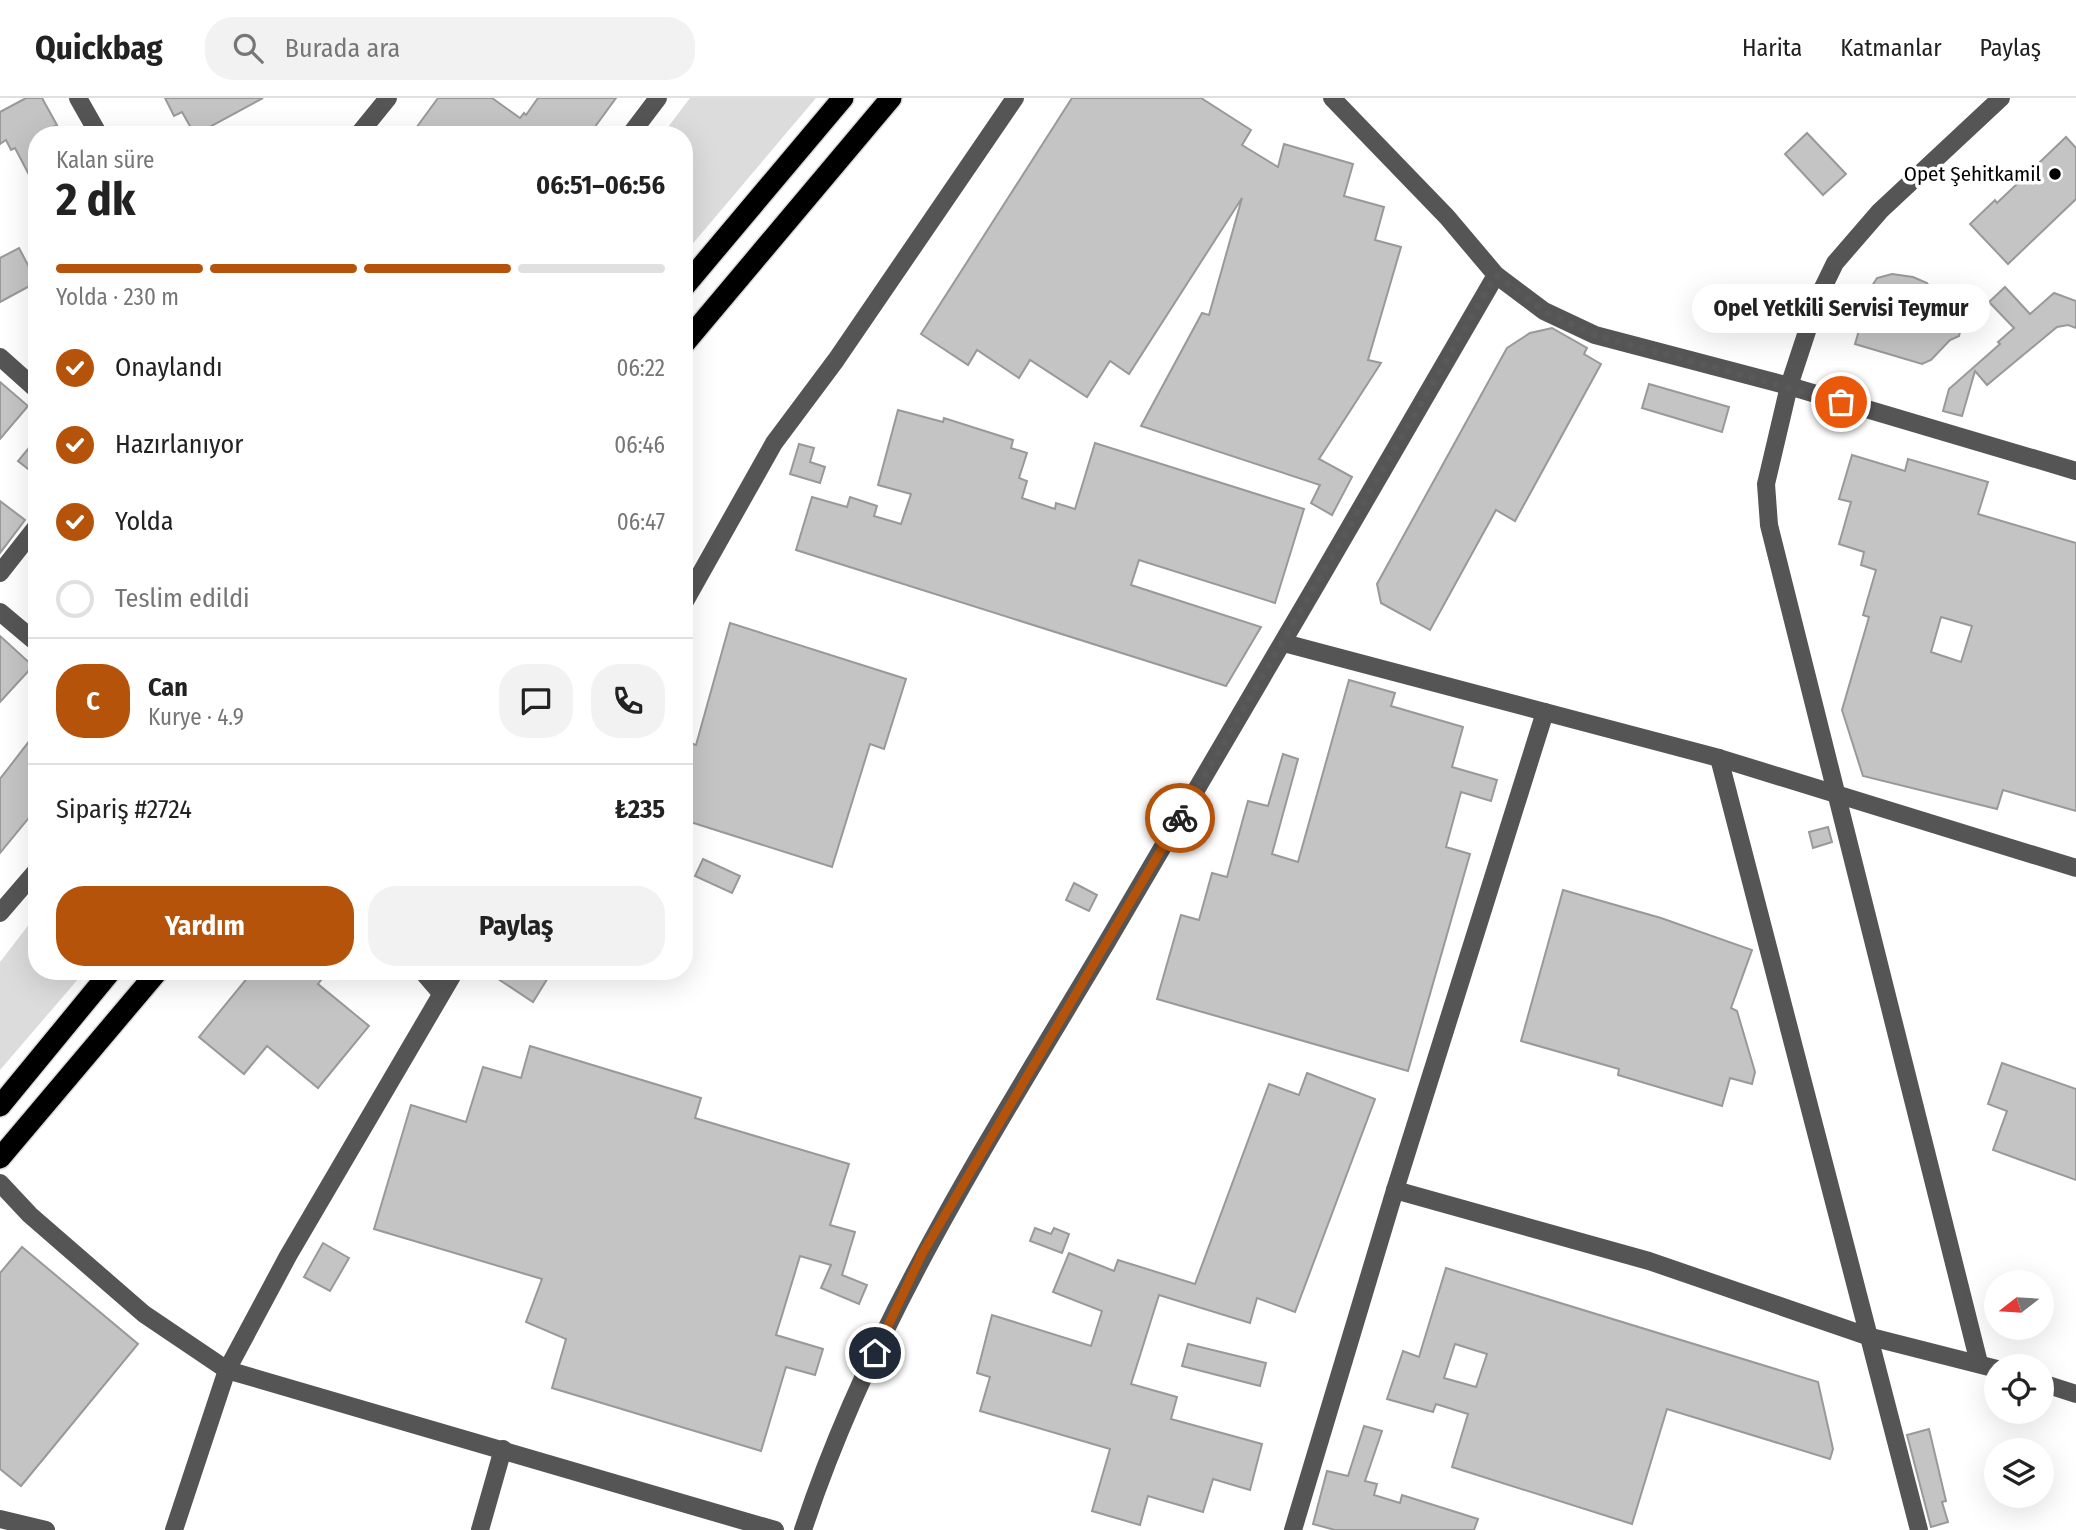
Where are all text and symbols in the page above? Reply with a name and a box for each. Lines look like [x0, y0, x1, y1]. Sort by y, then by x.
search box [205, 17, 695, 80]
text: Quickbag [35, 28, 163, 68]
icon: search [229, 29, 267, 67]
text: Burada ara [285, 33, 400, 64]
text: Harita [1742, 34, 1802, 62]
text: Katmanlar [1840, 34, 1942, 62]
text: Paylaş [1980, 34, 2041, 62]
text: Kalan süre [56, 146, 154, 174]
place label: Opet Şehitkamil [1904, 161, 2041, 187]
marker: Opet Şehitkamil [2047, 166, 2063, 182]
text: 06:51–06:56 [536, 170, 665, 201]
text: 2 dk [56, 172, 135, 227]
text: Yolda · 230 m [56, 283, 179, 311]
callout: Opel Yetkili Servisi Teymur [1692, 283, 1990, 332]
text: Opel Yetkili Servisi Teymur [1713, 294, 1969, 322]
icon: check [56, 349, 94, 387]
text: Onaylandı [115, 352, 223, 383]
text: 06:22 [616, 354, 665, 382]
pin [1811, 372, 1871, 432]
icon: bag [1822, 383, 1860, 421]
icon: check [56, 426, 94, 464]
text: Hazırlanıyor [115, 429, 243, 460]
text: 06:46 [614, 431, 665, 459]
icon: check [56, 503, 94, 541]
text: Yolda [115, 506, 174, 537]
text: 06:47 [617, 508, 665, 536]
text: Teslim edildi [115, 583, 250, 614]
button: chat [499, 664, 573, 738]
button: phone [591, 664, 665, 738]
text: Can [148, 672, 188, 703]
text: C [86, 686, 100, 717]
text: Kurye · 4.9 [148, 703, 244, 731]
courier [1145, 783, 1215, 853]
text: Sipariş #2724 [56, 794, 192, 825]
text: ₺235 [615, 794, 665, 825]
icon: bike [1161, 799, 1199, 837]
button: Yardım [56, 886, 354, 966]
button: Paylaş [368, 886, 665, 966]
north arrow [1984, 1270, 2054, 1340]
map controls [1984, 1270, 2054, 1508]
pin [845, 1323, 905, 1383]
icon: home [856, 1334, 894, 1372]
button: locate [1984, 1354, 2054, 1424]
button: layers [1984, 1438, 2054, 1508]

